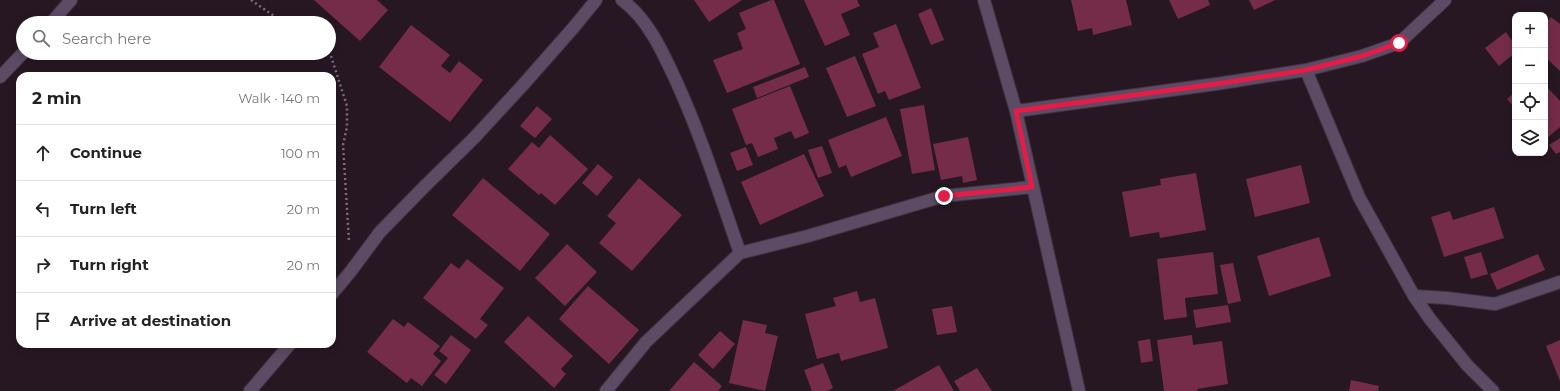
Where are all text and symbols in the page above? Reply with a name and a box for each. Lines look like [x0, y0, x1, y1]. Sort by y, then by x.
map controls [1512, 12, 1548, 156]
button: + [1512, 12, 1548, 48]
search box [16, 16, 336, 60]
icon: search [30, 27, 52, 49]
text: Search here [62, 29, 151, 48]
route start [1390, 34, 1408, 52]
button: − [1512, 48, 1548, 84]
button: locate [1512, 84, 1548, 120]
text: 2 min [32, 88, 82, 108]
text: Walk · 140 m [238, 90, 320, 106]
button: layers [1512, 120, 1548, 156]
icon: ahead [32, 142, 54, 164]
text: Continue [70, 143, 142, 162]
text: 100 m [281, 145, 320, 161]
route end [935, 187, 953, 205]
icon: left [32, 198, 54, 220]
text: Turn left [70, 199, 137, 218]
text: 20 m [287, 201, 320, 217]
icon: right [32, 254, 54, 276]
text: Turn right [70, 255, 149, 274]
text: 20 m [287, 257, 320, 273]
icon: arrive [32, 310, 54, 332]
text: Arrive at destination [70, 311, 231, 330]

